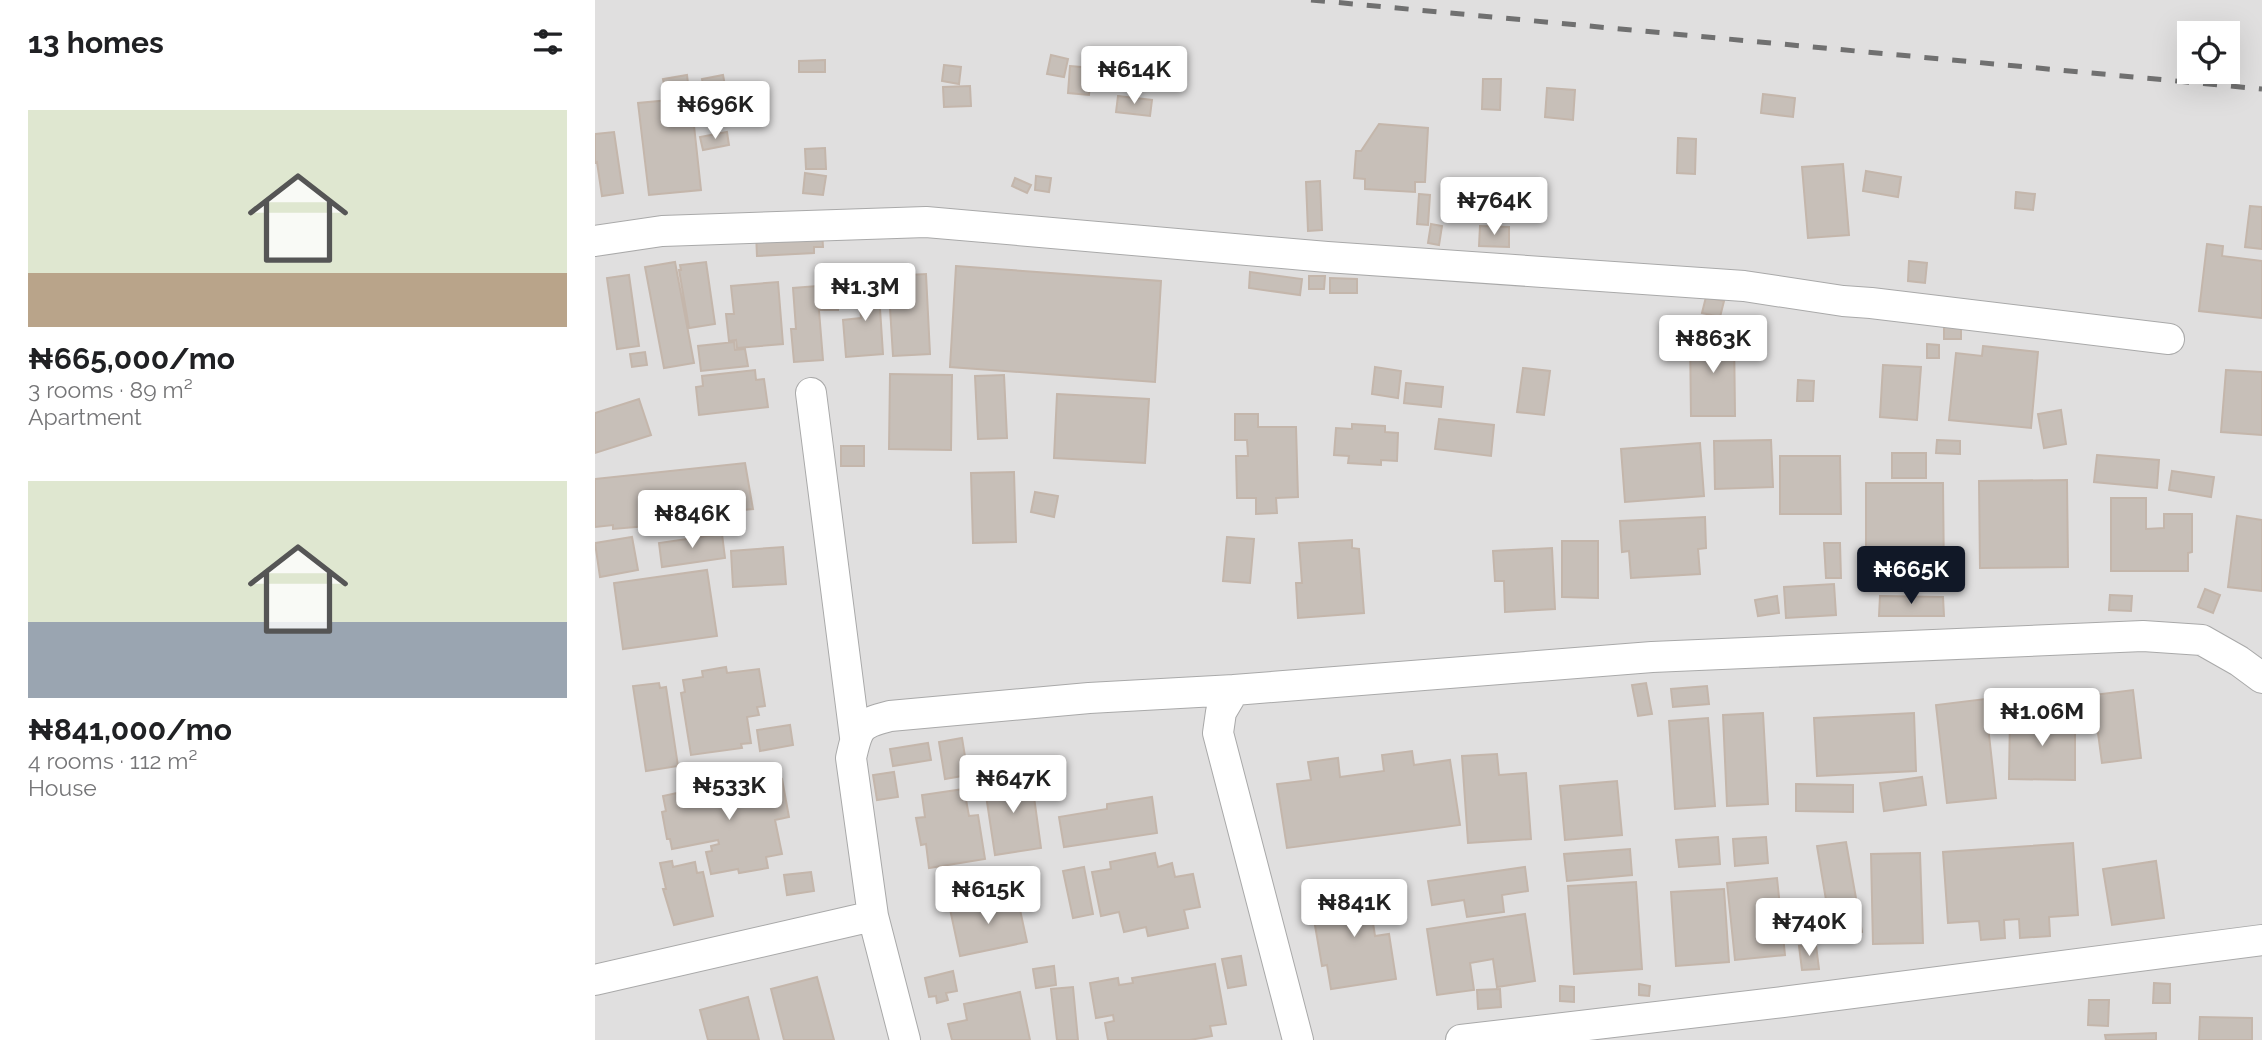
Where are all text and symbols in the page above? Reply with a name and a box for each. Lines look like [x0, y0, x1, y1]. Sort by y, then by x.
map controls [2177, 21, 2240, 84]
button: locate [2177, 21, 2240, 84]
icon: filters [529, 23, 567, 61]
text: 13 homes [28, 25, 164, 60]
pin: ₦614K [1085, 46, 1183, 106]
text: ₦614K [1097, 55, 1171, 82]
pin: ₦696K [666, 82, 764, 141]
text: ₦696K [677, 90, 753, 117]
icon: home [235, 155, 361, 281]
pin: ₦764K [1445, 177, 1543, 237]
text: ₦764K [1456, 186, 1532, 213]
pin: ₦1.3M [816, 264, 914, 323]
text: ₦1.3M [830, 272, 900, 299]
pin: ₦863K [1664, 316, 1762, 375]
text: ₦863K [1675, 324, 1751, 351]
text: ₦665,000/mo [28, 341, 235, 376]
text: 3 rooms · 89 m² [28, 376, 193, 403]
text: Apartment [28, 403, 142, 430]
pin: ₦846K [643, 490, 741, 550]
text: ₦846K [654, 499, 730, 526]
icon: home [235, 526, 361, 652]
pin: ₦665K [1862, 546, 1960, 606]
text: ₦665K [1873, 555, 1949, 582]
pin: ₦1.06M [1985, 688, 2099, 748]
text: ₦1.06M [2000, 697, 2084, 724]
text: ₦841,000/mo [28, 712, 232, 747]
text: 4 rooms · 112 m² [28, 747, 197, 774]
pin: ₦647K [964, 756, 1062, 815]
pin: ₦533K [680, 762, 778, 822]
text: ₦647K [975, 764, 1051, 791]
text: ₦533K [692, 771, 766, 798]
text: House [28, 774, 97, 801]
pin: ₦615K [939, 866, 1037, 926]
text: ₦615K [951, 875, 1025, 902]
pin: ₦841K [1305, 880, 1403, 939]
text: ₦841K [1317, 888, 1391, 915]
pin: ₦740K [1760, 898, 1858, 958]
text: ₦740K [1772, 907, 1846, 934]

